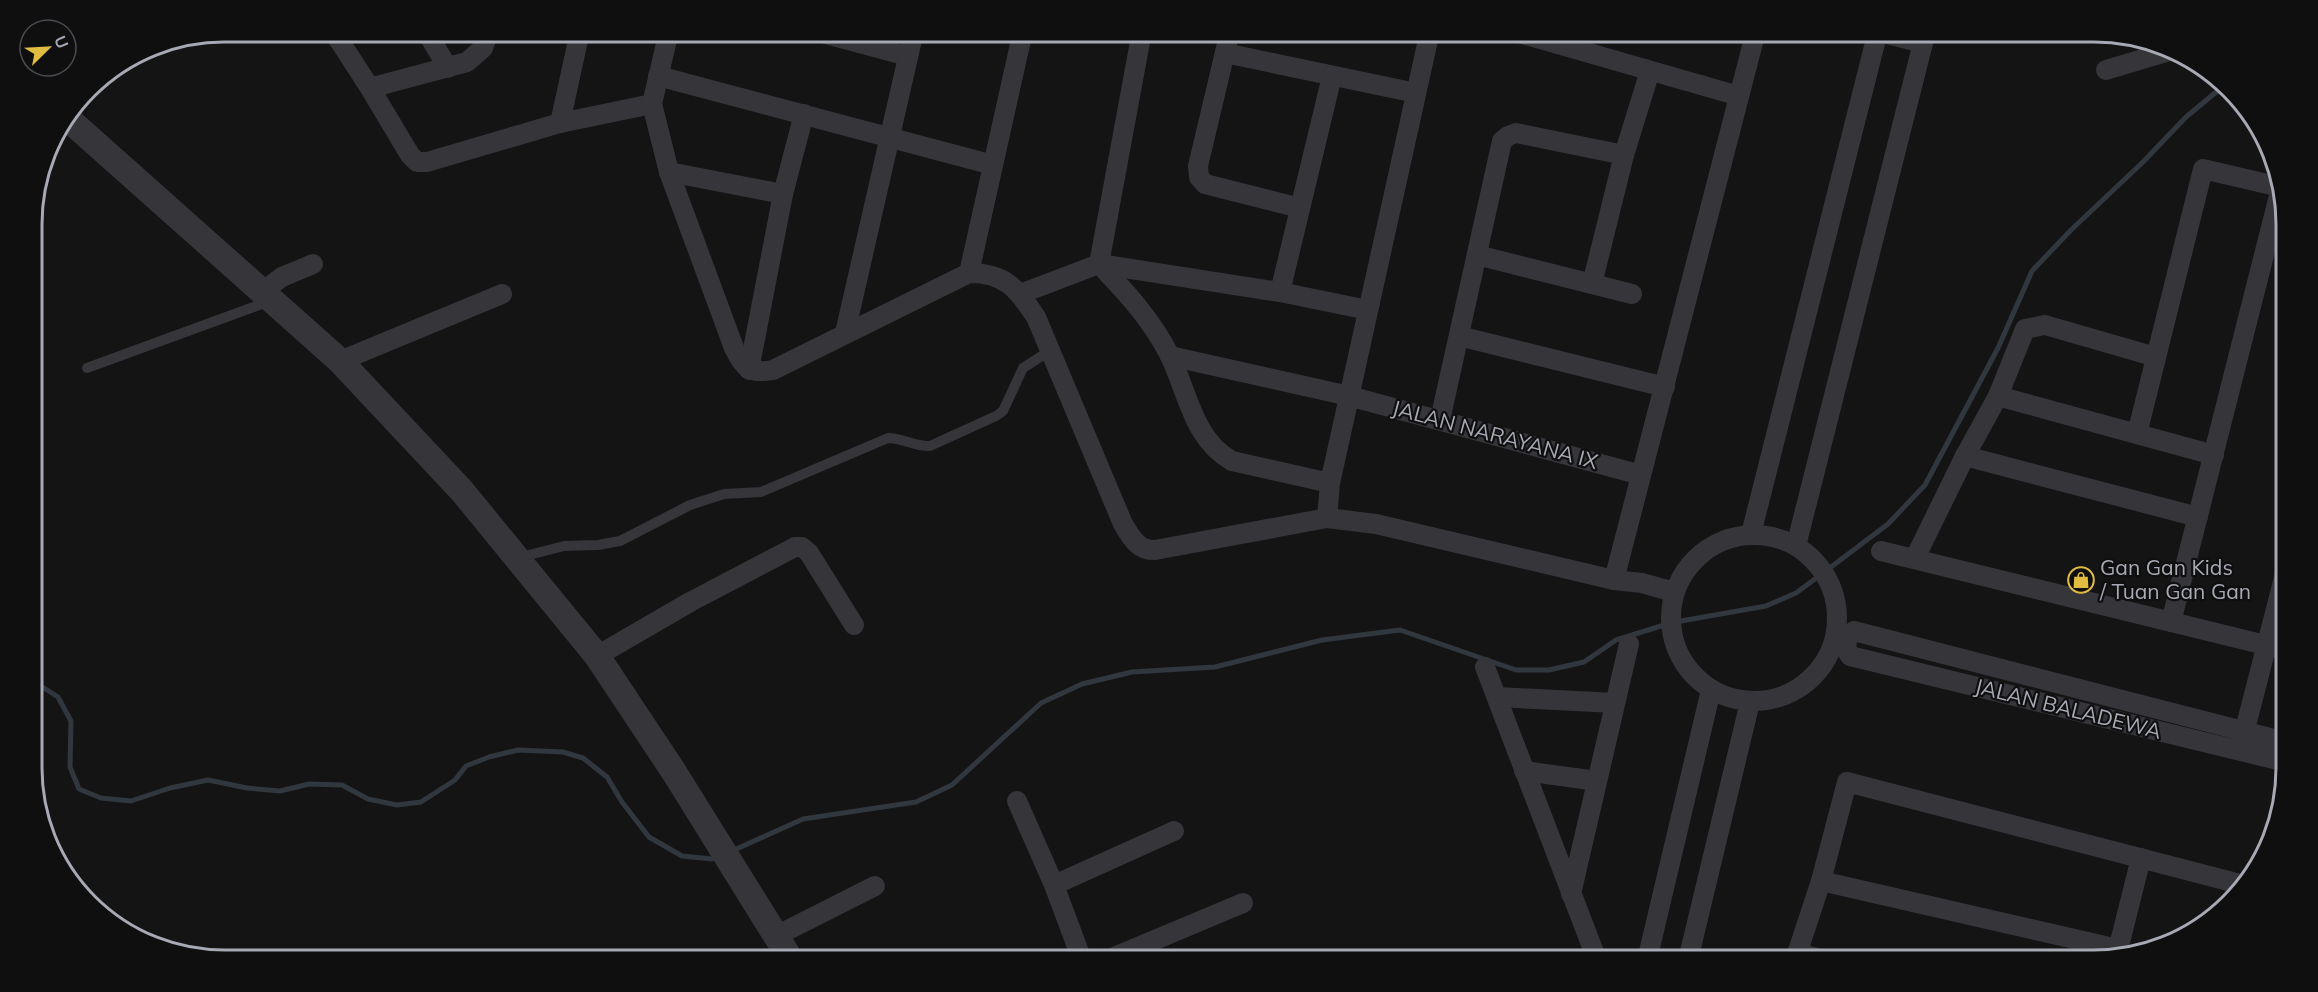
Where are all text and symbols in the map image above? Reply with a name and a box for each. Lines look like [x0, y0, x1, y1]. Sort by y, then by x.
north arrow [18, 18, 78, 78]
text: U [50, 32, 73, 51]
street label: JALAN NARAYANA IX [1389, 394, 1601, 474]
place label: Gan Gan Kids / Tuan Gan Gan [2099, 554, 2251, 604]
shop icon: Gan Gan Kids / Tuan Gan Gan [2066, 565, 2096, 595]
street label: JALAN BALADEWA [1972, 672, 2165, 744]

